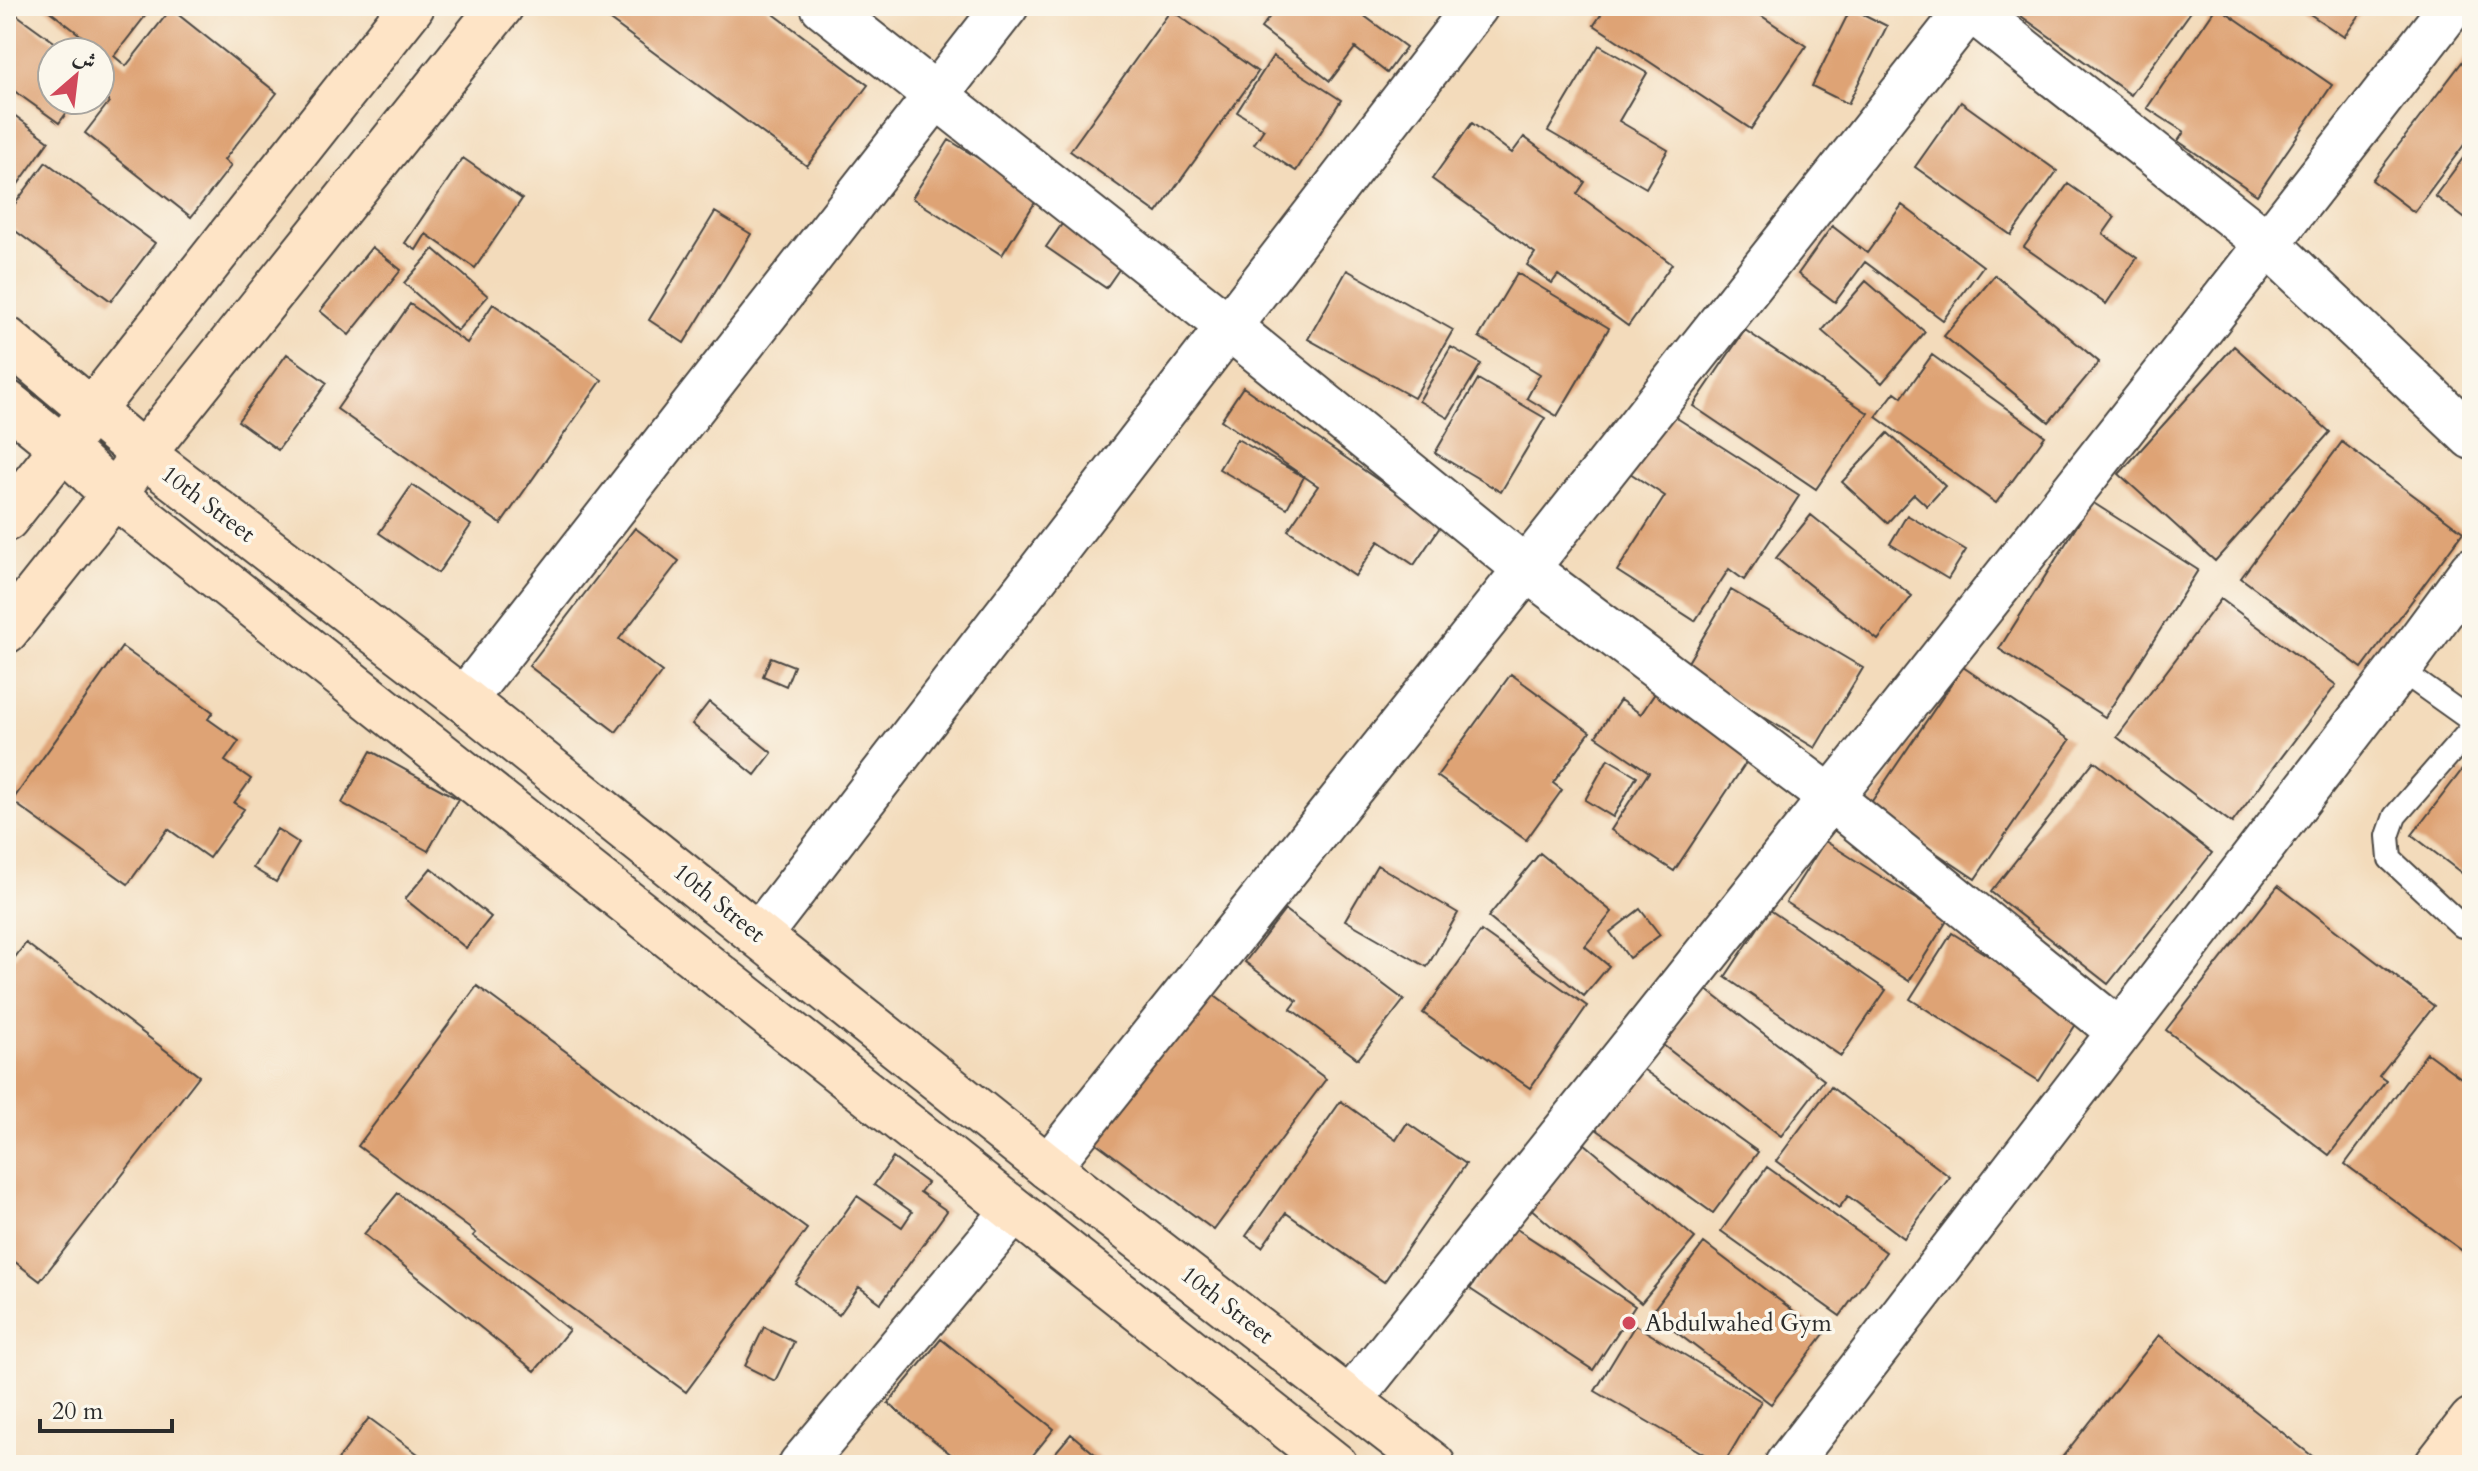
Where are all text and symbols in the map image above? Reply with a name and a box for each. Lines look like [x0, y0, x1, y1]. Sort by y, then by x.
north arrow [36, 36, 116, 116]
text: ش [68, 41, 102, 78]
street label: 10th Street [154, 458, 262, 550]
street label: 10th Street [666, 856, 772, 951]
street label: 10th Street [1174, 1258, 1281, 1352]
place label: Abdulwahed Gym [1645, 1307, 1833, 1340]
marker: Abdulwahed Gym [1620, 1314, 1638, 1332]
scale bar [40, 1383, 172, 1433]
text: 20 m [52, 1395, 104, 1428]

